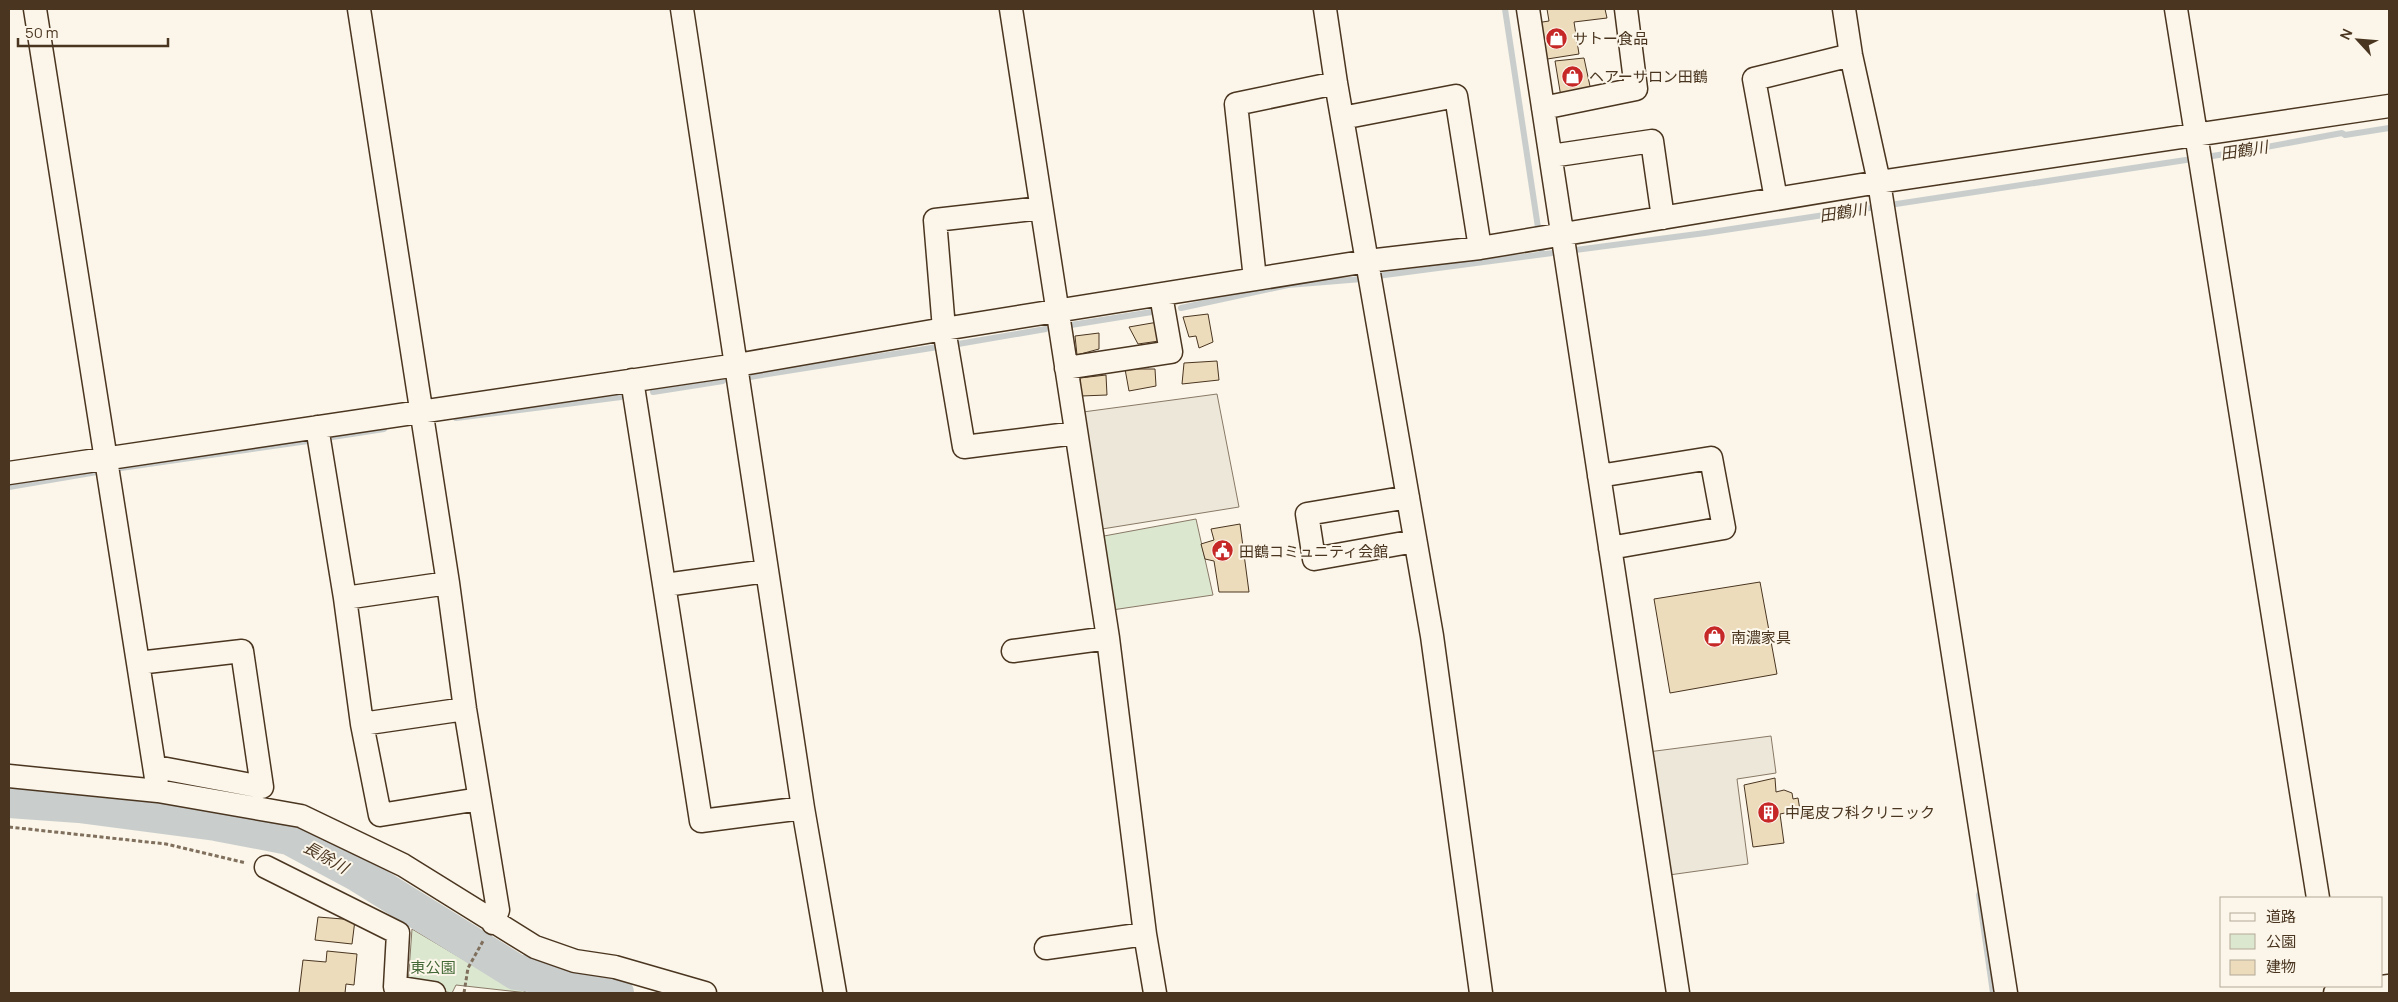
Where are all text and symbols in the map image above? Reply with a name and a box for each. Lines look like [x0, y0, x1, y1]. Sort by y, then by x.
scale bar [18, 15, 168, 47]
north arrow [2333, 15, 2383, 65]
text: 50 m [25, 22, 59, 43]
text: N [2335, 25, 2357, 43]
shop icon: サトー食品 [1545, 26, 1569, 50]
place label: サトー食品 [1573, 28, 1648, 49]
shop icon: ヘアーサロン田鶴 [1561, 64, 1585, 88]
place label: ヘアーサロン田鶴 [1589, 66, 1708, 87]
water label: 田鶴川 [2219, 135, 2271, 165]
water label: 田鶴川 [1818, 197, 1870, 227]
public building icon: 田鶴コミュニティ会館 [1211, 539, 1235, 563]
place label: 田鶴コミュニティ会館 [1239, 541, 1388, 562]
shop icon: 南濃家具 [1703, 625, 1727, 649]
place label: 南濃家具 [1731, 627, 1791, 648]
building icon: 中尾皮フ科クリニック [1757, 800, 1781, 824]
place label: 中尾皮フ科クリニック [1785, 802, 1935, 823]
water label: 長除川 [300, 836, 354, 879]
legend [2220, 897, 2383, 987]
text: 道路 [2266, 906, 2296, 927]
text: 公園 [2266, 931, 2296, 952]
text: 建物 [2266, 956, 2296, 977]
park label: 東公園 [410, 957, 456, 978]

